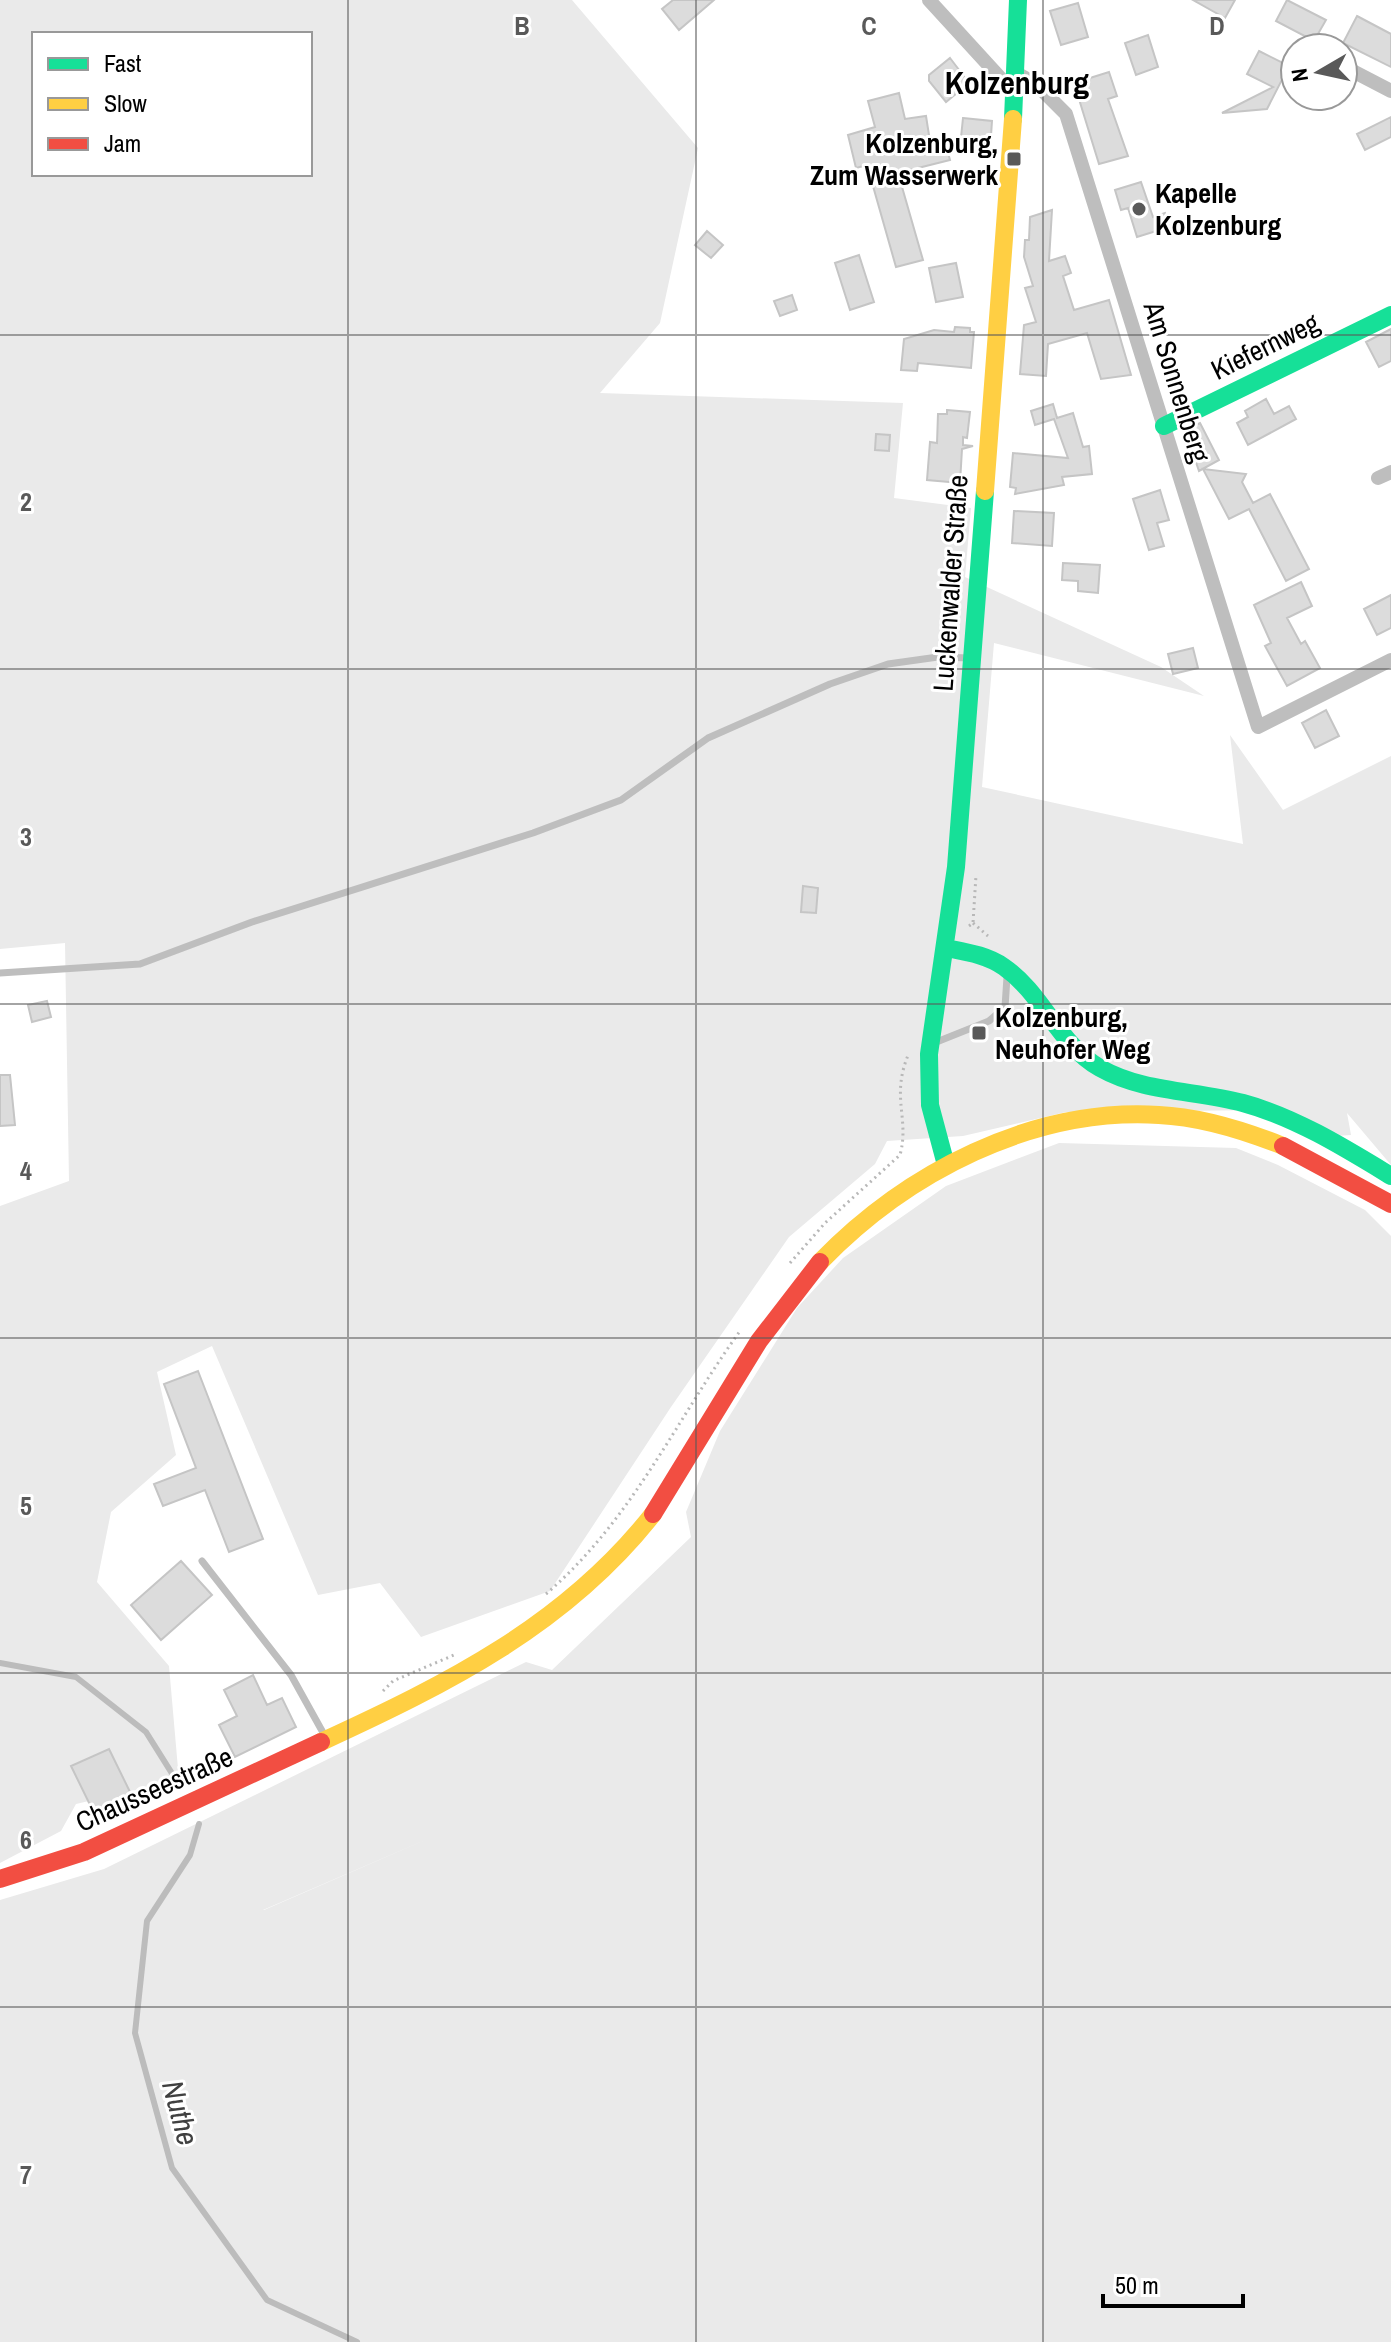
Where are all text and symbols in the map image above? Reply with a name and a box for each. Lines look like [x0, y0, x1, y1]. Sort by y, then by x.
text: B [514, 8, 530, 43]
text: C [861, 8, 877, 43]
text: D [1209, 8, 1225, 43]
legend [32, 32, 312, 176]
north arrow [1279, 32, 1359, 112]
text: Fast [104, 47, 142, 79]
district label: Kolzenburg [945, 61, 1089, 104]
text: N [1283, 66, 1315, 84]
text: Slow [104, 87, 147, 119]
place label: Kolzenburg, Zum Wasserwerk [810, 124, 998, 194]
text: Jam [104, 127, 141, 159]
marker: Kolzenburg, Zum Wasserwerk [1005, 150, 1023, 168]
place label: Kapelle Kolzenburg [1155, 174, 1281, 244]
marker: Kapelle Kolzenburg [1130, 200, 1148, 218]
street label: Am Sonnenberg [1134, 296, 1219, 467]
street label: Kiefernweg [1204, 303, 1326, 389]
street label: Luckenwalder Straße [923, 473, 977, 693]
text: 2 [20, 484, 32, 519]
text: 3 [20, 819, 32, 854]
place label: Kolzenburg, Neuhofer Weg [995, 998, 1150, 1068]
marker: Kolzenburg, Neuhofer Weg [970, 1024, 988, 1042]
text: 4 [20, 1153, 32, 1188]
text: 5 [20, 1488, 32, 1523]
street label: Chausseestraße [69, 1737, 239, 1841]
text: 6 [20, 1822, 32, 1857]
water label: Nuthe [153, 2076, 209, 2150]
text: 7 [20, 2157, 32, 2192]
scale bar [1103, 2258, 1243, 2308]
text: 50 m [1115, 2269, 1159, 2301]

